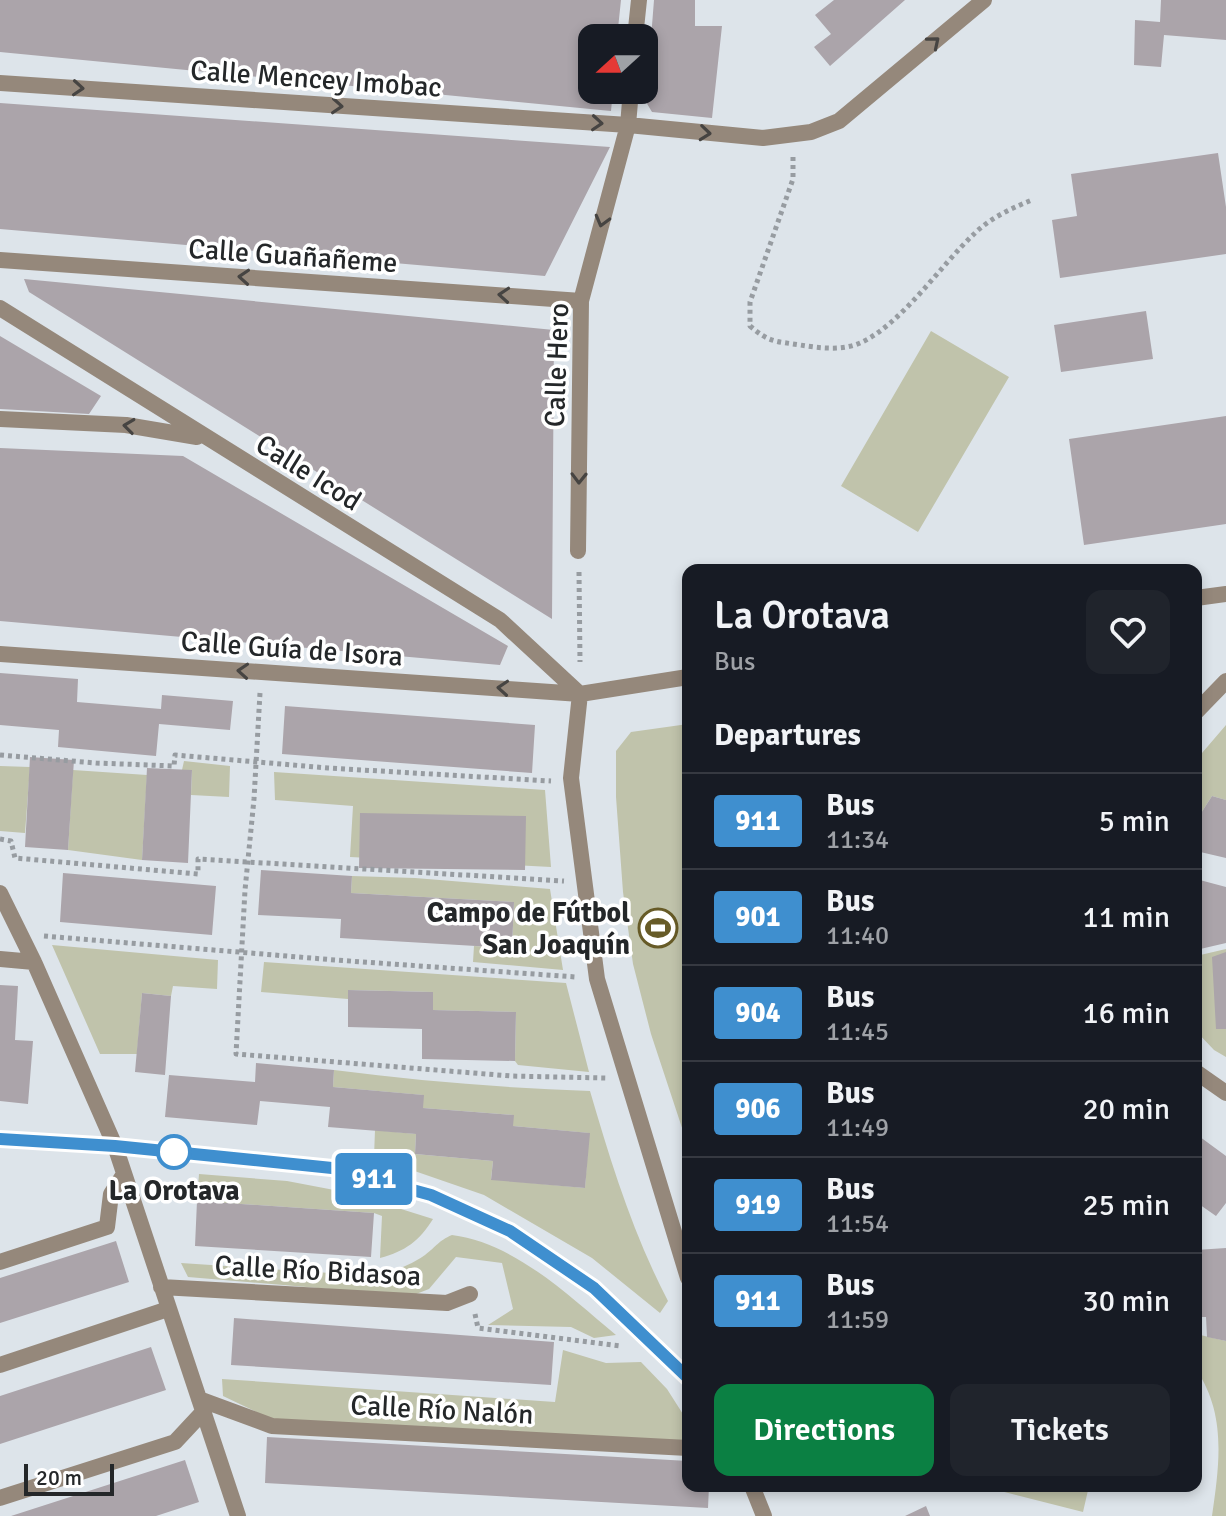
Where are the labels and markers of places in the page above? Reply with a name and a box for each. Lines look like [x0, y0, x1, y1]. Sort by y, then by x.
place label: Campo de Fútbol San Joaquín [427, 896, 630, 962]
sports icon: Campo de Fútbol San Joaquín [637, 907, 679, 949]
marker: La Orotava [157, 1135, 191, 1169]
place label: La Orotava [108, 1174, 240, 1208]

